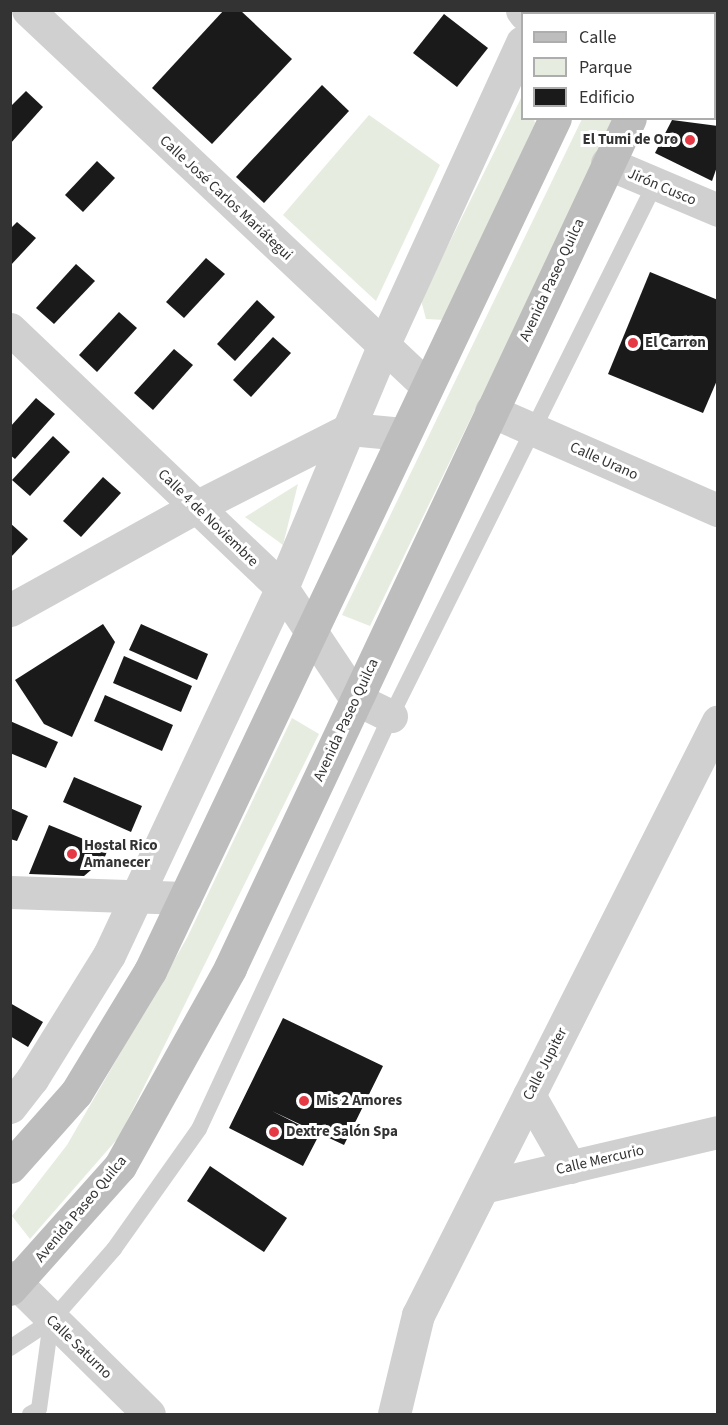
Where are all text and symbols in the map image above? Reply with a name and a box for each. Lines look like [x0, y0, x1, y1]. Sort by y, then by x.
legend [521, 12, 716, 120]
text: Calle [579, 25, 616, 50]
text: Parque [579, 55, 632, 80]
text: Edificio [579, 85, 635, 110]
place label: El Tumi de Oro [582, 131, 678, 149]
street label: Calle José Carlos Mariátegui [156, 132, 296, 264]
marker: El Tumi de Oro [683, 133, 697, 147]
street label: Jirón Cusco [625, 164, 699, 210]
street label: Avenida Paseo Quilca [516, 216, 588, 344]
place label: El Carron [645, 334, 706, 352]
marker: El Carron [626, 336, 640, 350]
street label: Calle Urano [567, 438, 641, 484]
street label: Calle 4 de Noviembre [154, 465, 262, 571]
street label: Avenida Paseo Quilca [310, 656, 382, 784]
place label: Hostal Rico Amanecer [84, 836, 158, 871]
marker: Hostal Rico Amanecer [65, 847, 79, 861]
street label: Calle Jupiter [519, 1025, 571, 1103]
place label: Mis 2 Amores [316, 1092, 402, 1110]
marker: Mis 2 Amores [297, 1094, 311, 1108]
place label: Dextre Salón Spa [286, 1123, 398, 1141]
marker: Dextre Salón Spa [267, 1125, 281, 1139]
street label: Calle Mercurio [554, 1141, 646, 1179]
street label: Avenida Paseo Quilca [31, 1152, 131, 1266]
street label: Calle Saturno [42, 1311, 116, 1383]

